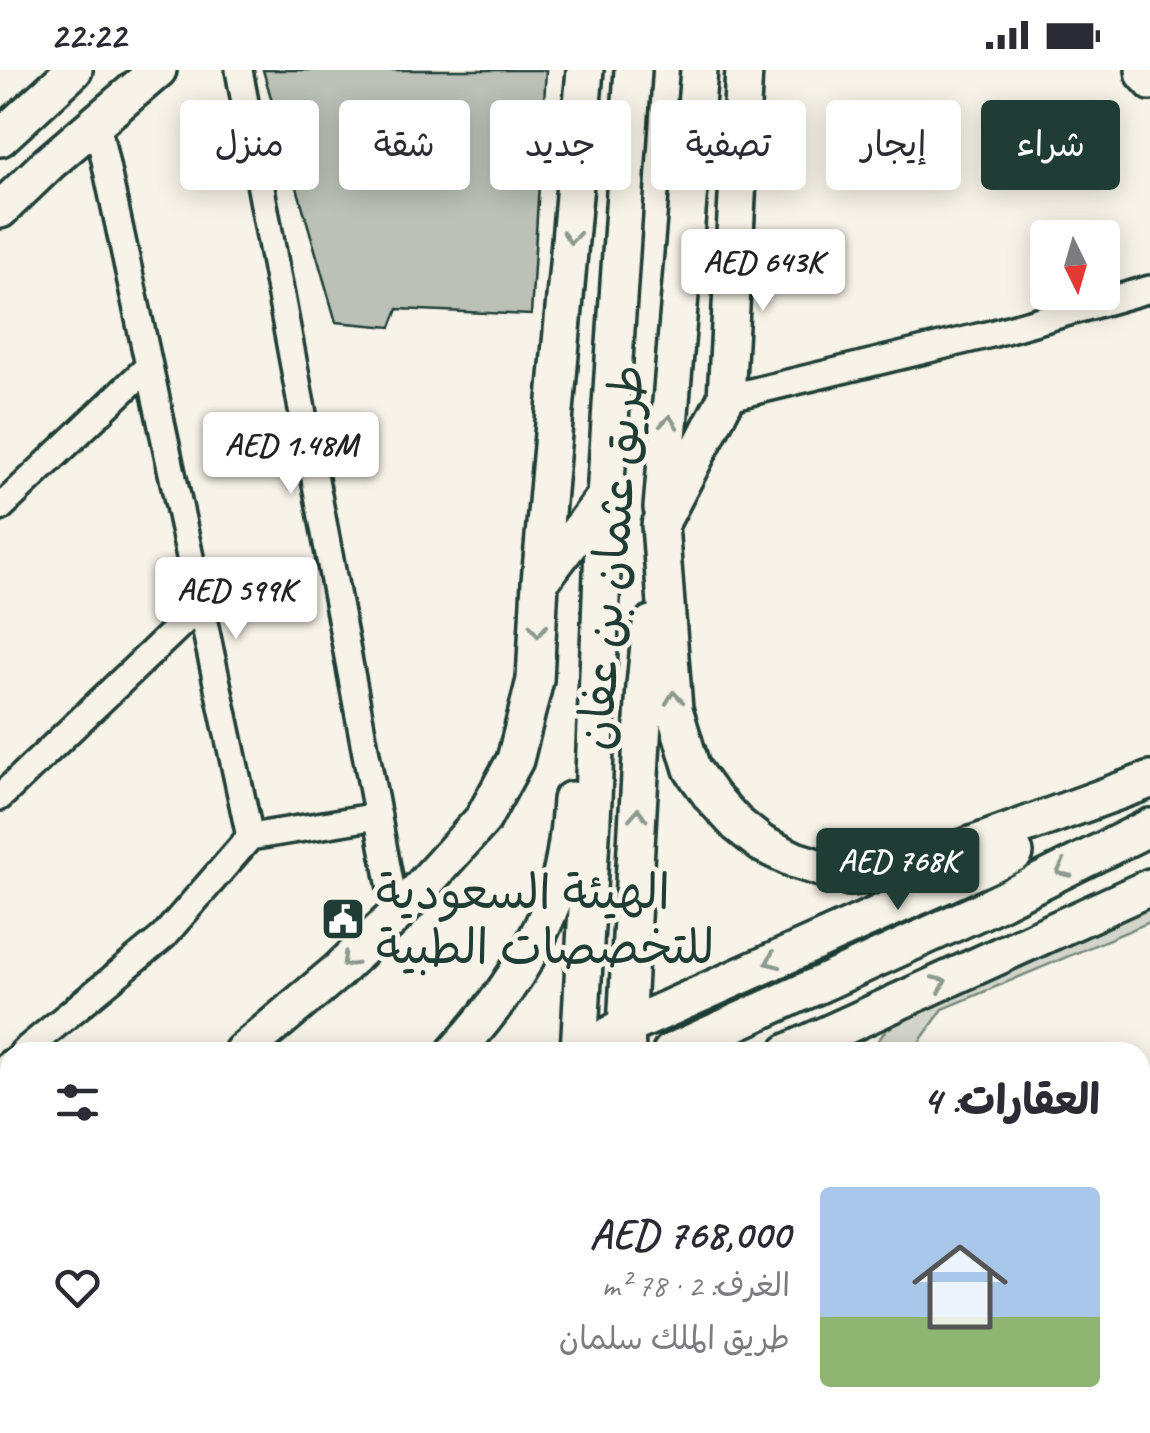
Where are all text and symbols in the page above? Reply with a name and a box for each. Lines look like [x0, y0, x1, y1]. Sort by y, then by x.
text: 22:22 [50, 12, 126, 59]
chip: منزل [180, 100, 319, 190]
chip: شقة [339, 100, 470, 190]
chip: جديد [490, 100, 631, 190]
chip: تصفية [651, 100, 806, 190]
chip: إيجار [826, 100, 961, 190]
chip: شراء [981, 100, 1120, 190]
north arrow [1030, 220, 1120, 310]
map controls [1030, 220, 1120, 310]
one-way arrow [560, 229, 582, 245]
pin: AED 643K [660, 229, 866, 314]
text: AED 643K [703, 241, 823, 282]
street label: طريق عثمان بن عفان [564, 362, 658, 752]
pin: AED 1.48M [177, 412, 405, 497]
one-way arrow [658, 413, 680, 429]
text: AED 1.48M [225, 424, 357, 465]
pin: AED 599K [133, 557, 339, 642]
text: AED 599K [177, 569, 295, 610]
one-way arrow [527, 623, 548, 639]
one-way arrow [664, 690, 685, 706]
one-way arrow [627, 807, 648, 823]
pin: AED 768K [795, 828, 1001, 913]
text: AED 768K [838, 840, 958, 881]
one-way arrow [1055, 858, 1073, 878]
place label: الهيئة السعودية للتخصصات الطبية [376, 862, 714, 977]
public building icon: الهيئة السعودية للتخصصات الطبية [320, 896, 366, 942]
one-way arrow [342, 949, 360, 967]
one-way arrow [764, 949, 782, 969]
one-way arrow [930, 975, 948, 995]
text: العقارات: 4 [922, 1074, 1100, 1127]
icon: filters [50, 1075, 105, 1130]
text: AED 768,000 [590, 1208, 790, 1261]
icon: home [900, 1227, 1020, 1347]
icon: heart [50, 1260, 105, 1315]
text: الغرف: 2 · 78 m² [602, 1265, 790, 1306]
text: طريق الملك سلمان [559, 1318, 790, 1359]

